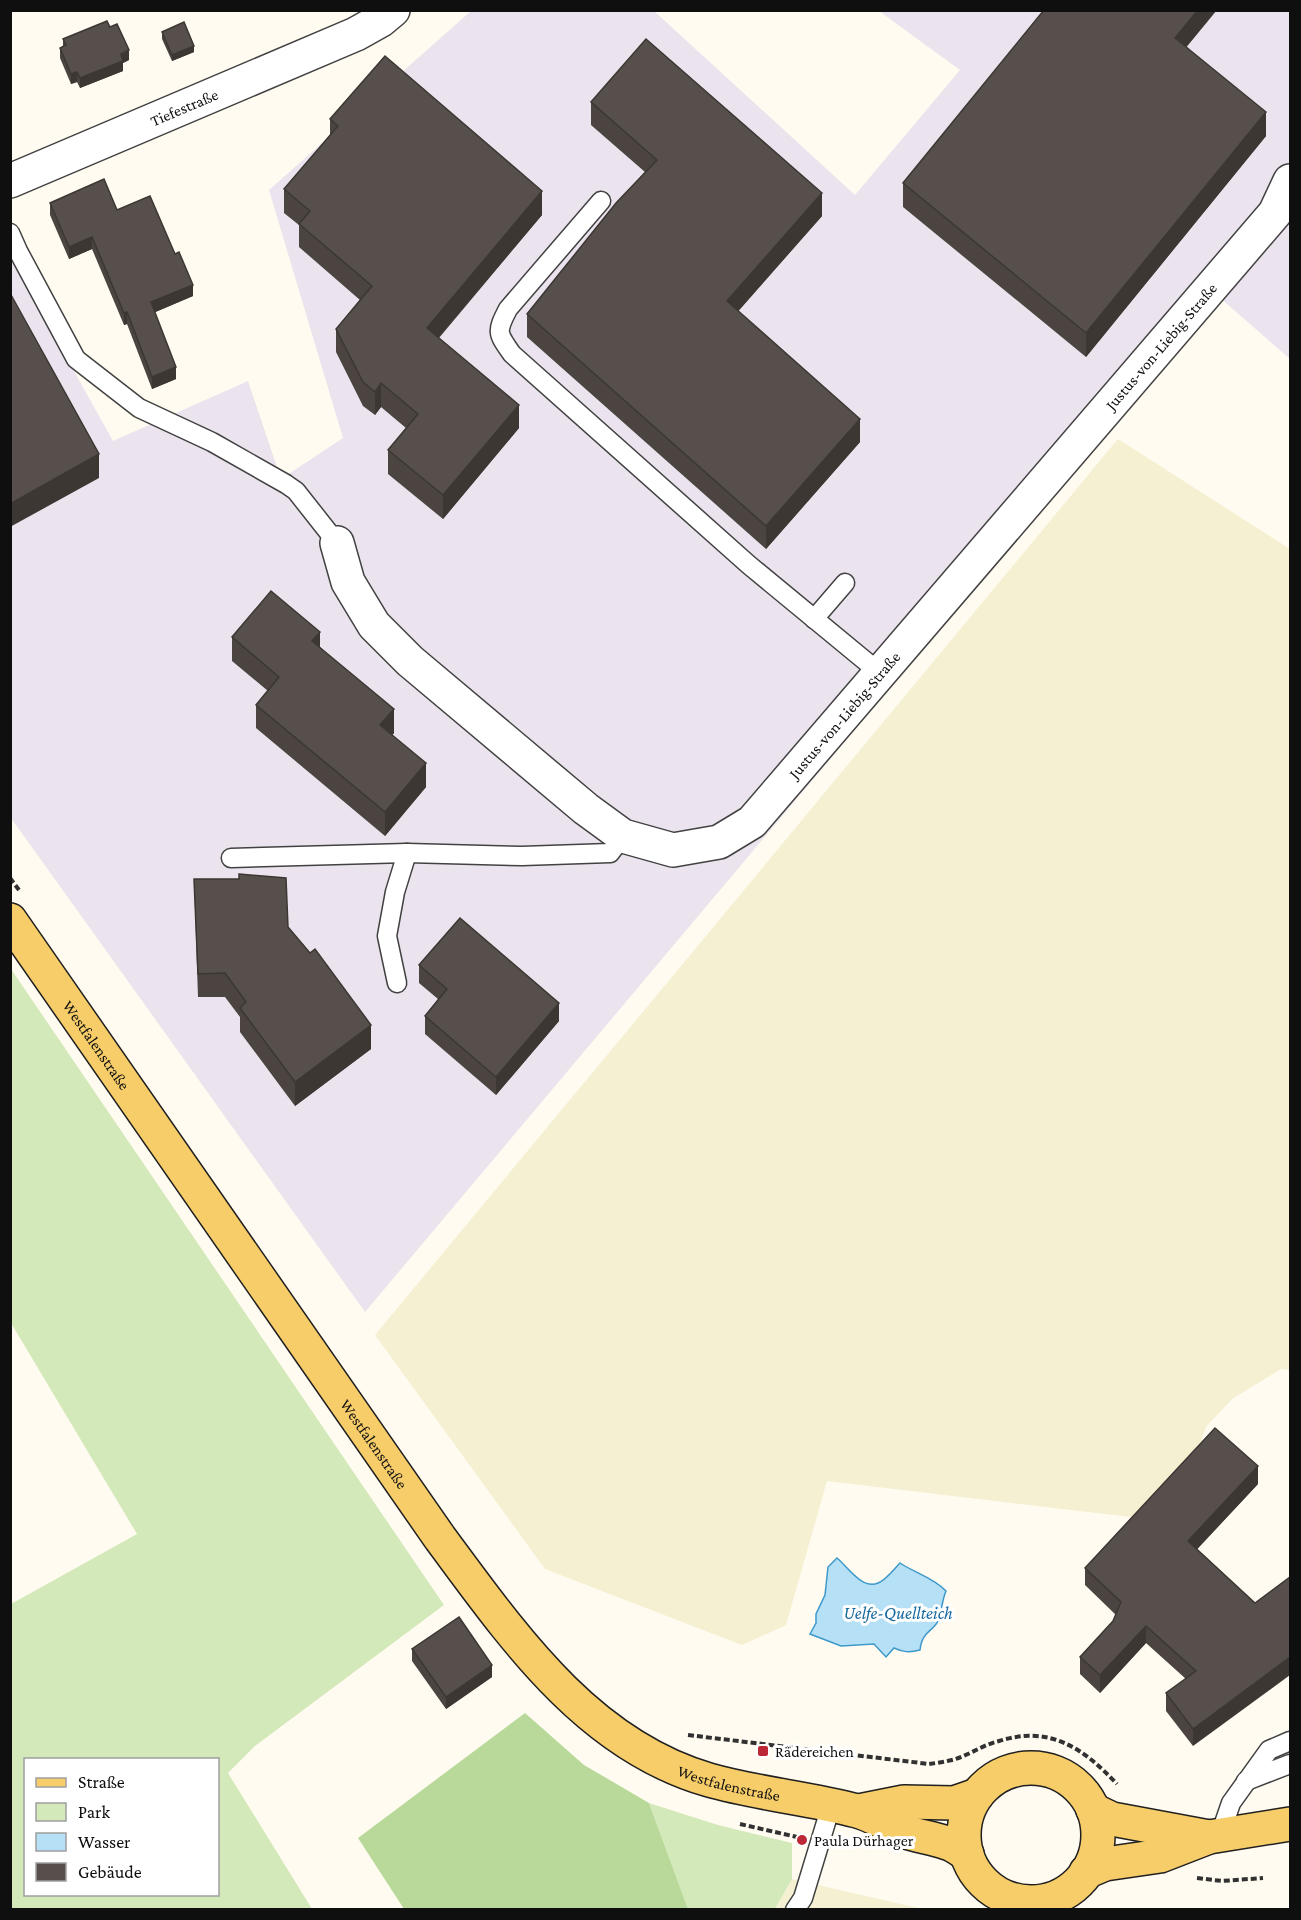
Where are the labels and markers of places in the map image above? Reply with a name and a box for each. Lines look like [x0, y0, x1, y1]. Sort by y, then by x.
place label: Rädereichen [775, 1743, 854, 1760]
marker: Rädereichen [756, 1744, 770, 1758]
place label: Paula Dürhager [814, 1832, 914, 1850]
marker: Paula Dürhager [795, 1833, 809, 1847]

